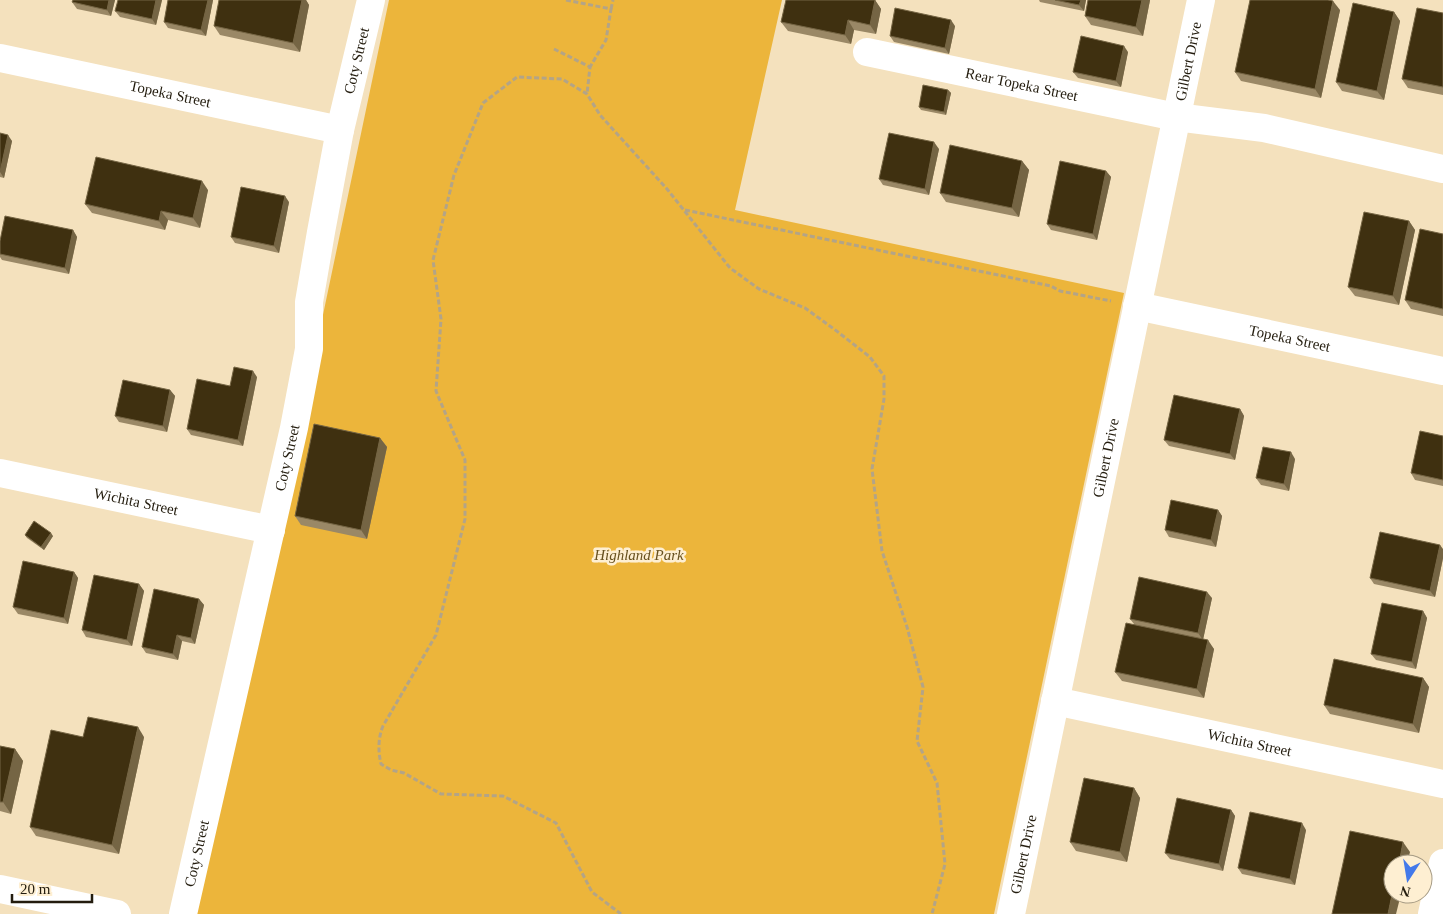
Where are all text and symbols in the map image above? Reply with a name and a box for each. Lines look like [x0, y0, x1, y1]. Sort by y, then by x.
street label: Gilbert Drive [1172, 20, 1204, 102]
street label: Coty Street [341, 25, 372, 96]
street label: Rear Topeka Street [964, 65, 1080, 104]
street label: Topeka Street [128, 78, 213, 111]
street label: Topeka Street [1247, 322, 1333, 355]
street label: Gilbert Drive [1090, 416, 1122, 499]
street label: Coty Street [272, 422, 303, 493]
street label: Wichita Street [92, 485, 180, 518]
park label: Highland Park [593, 547, 684, 563]
street label: Wichita Street [1206, 726, 1294, 760]
street label: Gilbert Drive [1007, 813, 1040, 895]
street label: Coty Street [181, 818, 212, 888]
north arrow [1383, 854, 1433, 904]
scale bar [12, 872, 92, 904]
text: 20 m [20, 881, 51, 897]
text: N [1399, 883, 1412, 900]

